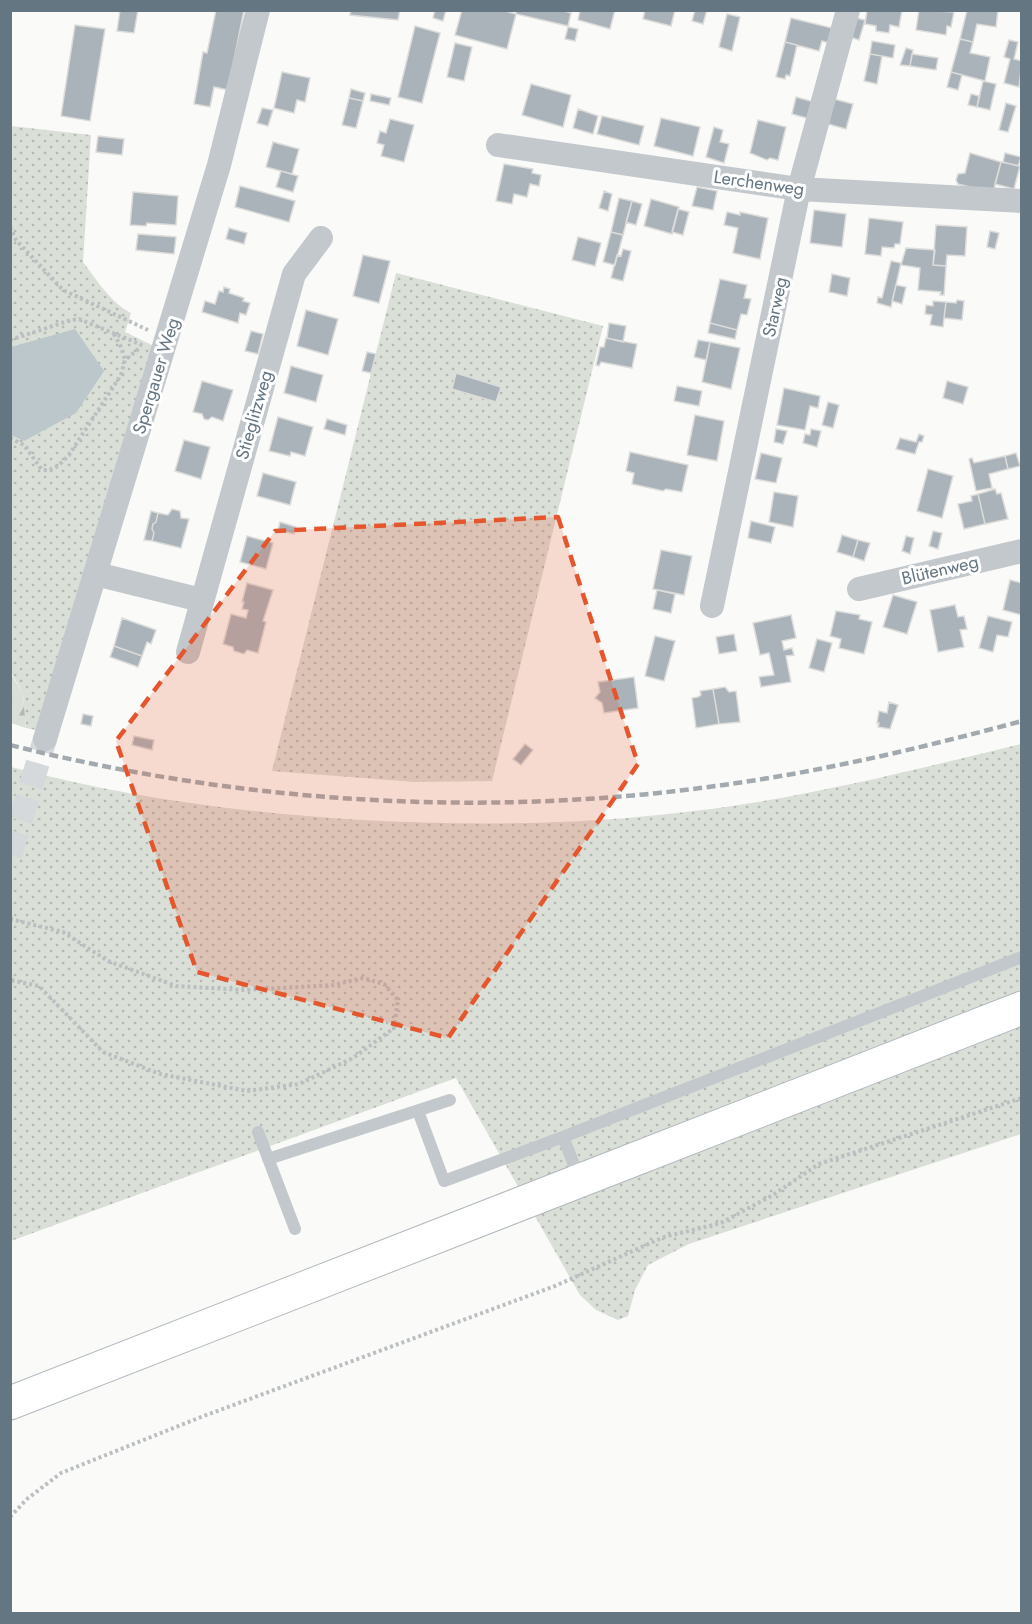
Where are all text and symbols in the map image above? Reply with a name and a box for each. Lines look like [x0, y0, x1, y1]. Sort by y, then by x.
street label: Lerchenweg [712, 164, 806, 202]
street label: Starweg [756, 274, 794, 340]
street label: Spergauer Weg [126, 315, 186, 437]
street label: Stieglitzweg [229, 367, 279, 463]
street label: Blütenweg [899, 549, 981, 591]

